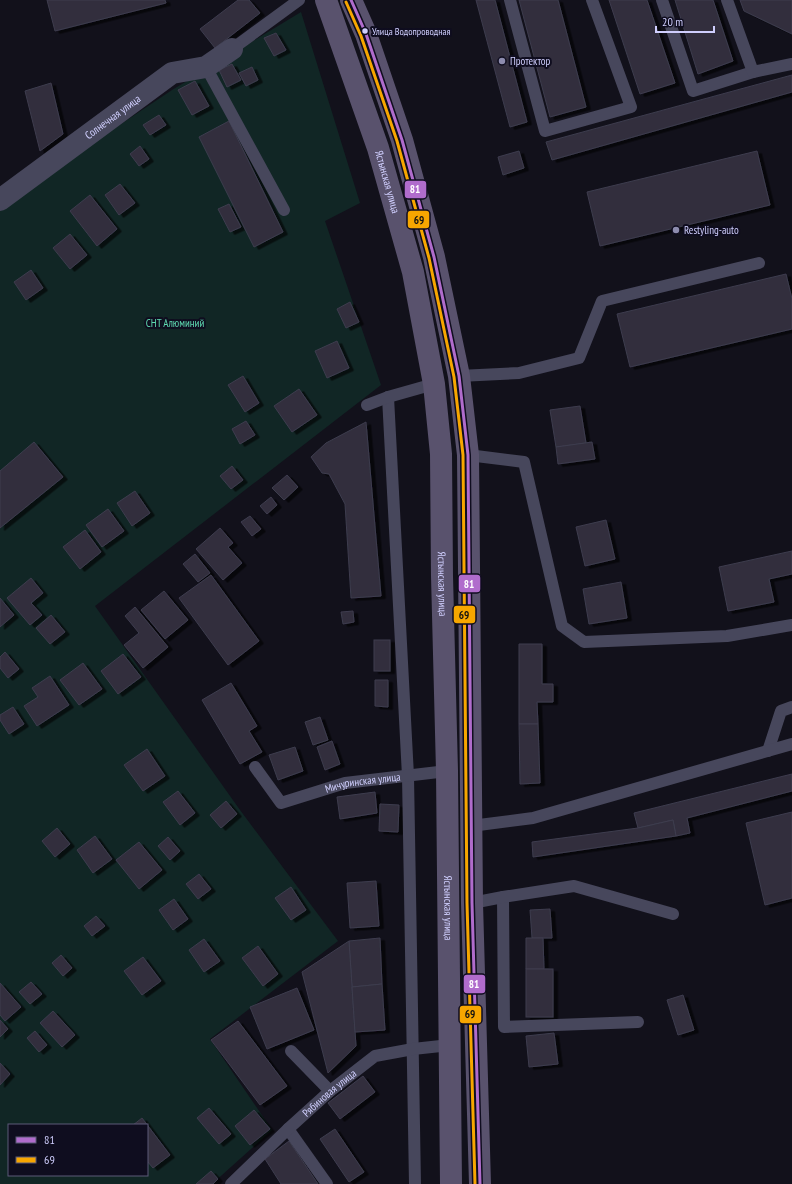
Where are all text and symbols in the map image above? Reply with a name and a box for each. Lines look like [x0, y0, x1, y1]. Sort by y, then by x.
scale bar [656, 8, 714, 34]
text: 20 m [662, 14, 683, 29]
place label: Улица Водопроводная [372, 25, 451, 38]
marker: Улица Водопроводная [360, 26, 370, 36]
place label: Протектор [510, 54, 551, 68]
marker: Протектор [497, 56, 507, 66]
street label: Солнечная улица [82, 92, 143, 142]
street label: Ястынская улица [372, 149, 403, 215]
line badge: 81 [404, 180, 427, 199]
text: 81 [410, 182, 420, 196]
line badge: 69 [407, 210, 430, 229]
text: 69 [414, 213, 424, 227]
place label: Restyling-auto [684, 223, 739, 237]
marker: Restyling-auto [671, 225, 681, 235]
park label: СНТ Алюминий [146, 316, 204, 330]
street label: Ястынская улица [435, 551, 450, 617]
line badge: 81 [458, 574, 481, 593]
text: 81 [464, 577, 474, 591]
line badge: 69 [453, 605, 476, 624]
text: 69 [459, 608, 469, 622]
street label: Мичуринская улица [323, 770, 401, 796]
street label: Ястынская улица [441, 875, 456, 940]
line badge: 81 [463, 974, 486, 994]
text: 81 [469, 977, 479, 991]
line badge: 69 [459, 1005, 482, 1024]
text: 69 [465, 1007, 475, 1021]
street label: Рябиновая улица [299, 1066, 359, 1120]
legend [8, 1124, 148, 1176]
text: 81 [44, 1132, 55, 1147]
text: 69 [44, 1152, 55, 1167]

